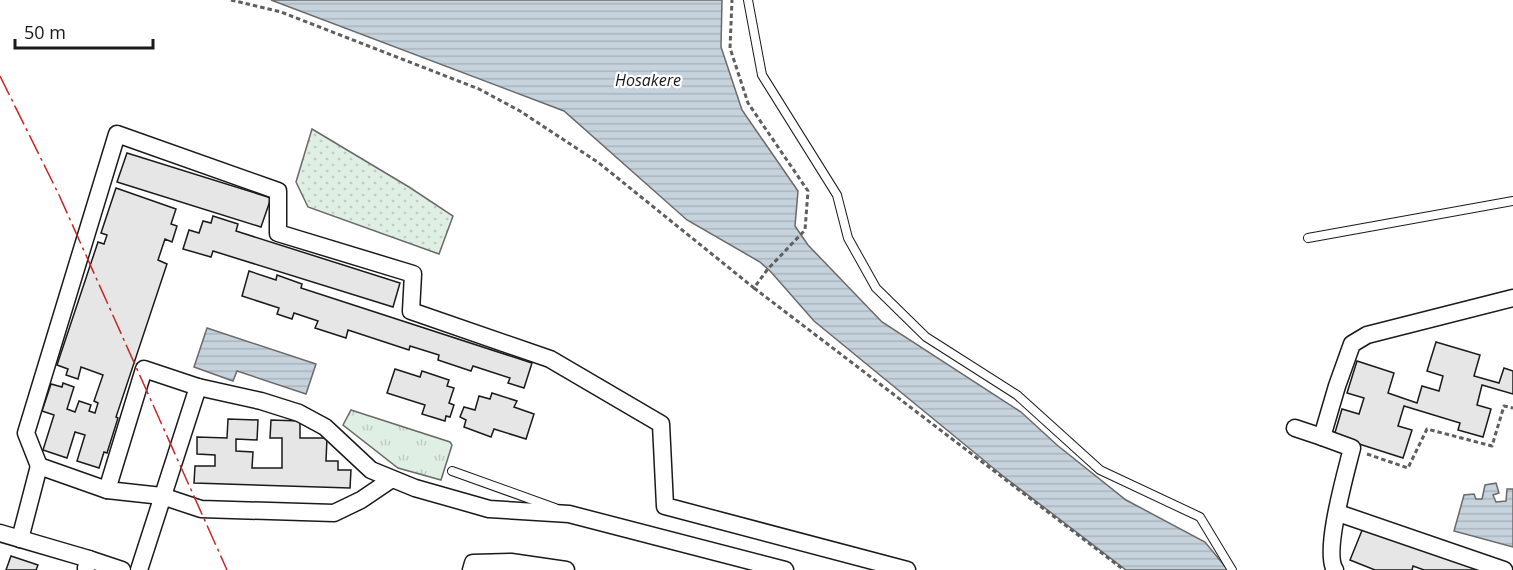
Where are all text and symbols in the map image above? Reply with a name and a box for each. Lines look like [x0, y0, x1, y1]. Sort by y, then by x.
scale bar [15, 12, 153, 50]
text: 50 m [24, 20, 66, 44]
water label: Hosakere [615, 69, 681, 91]

